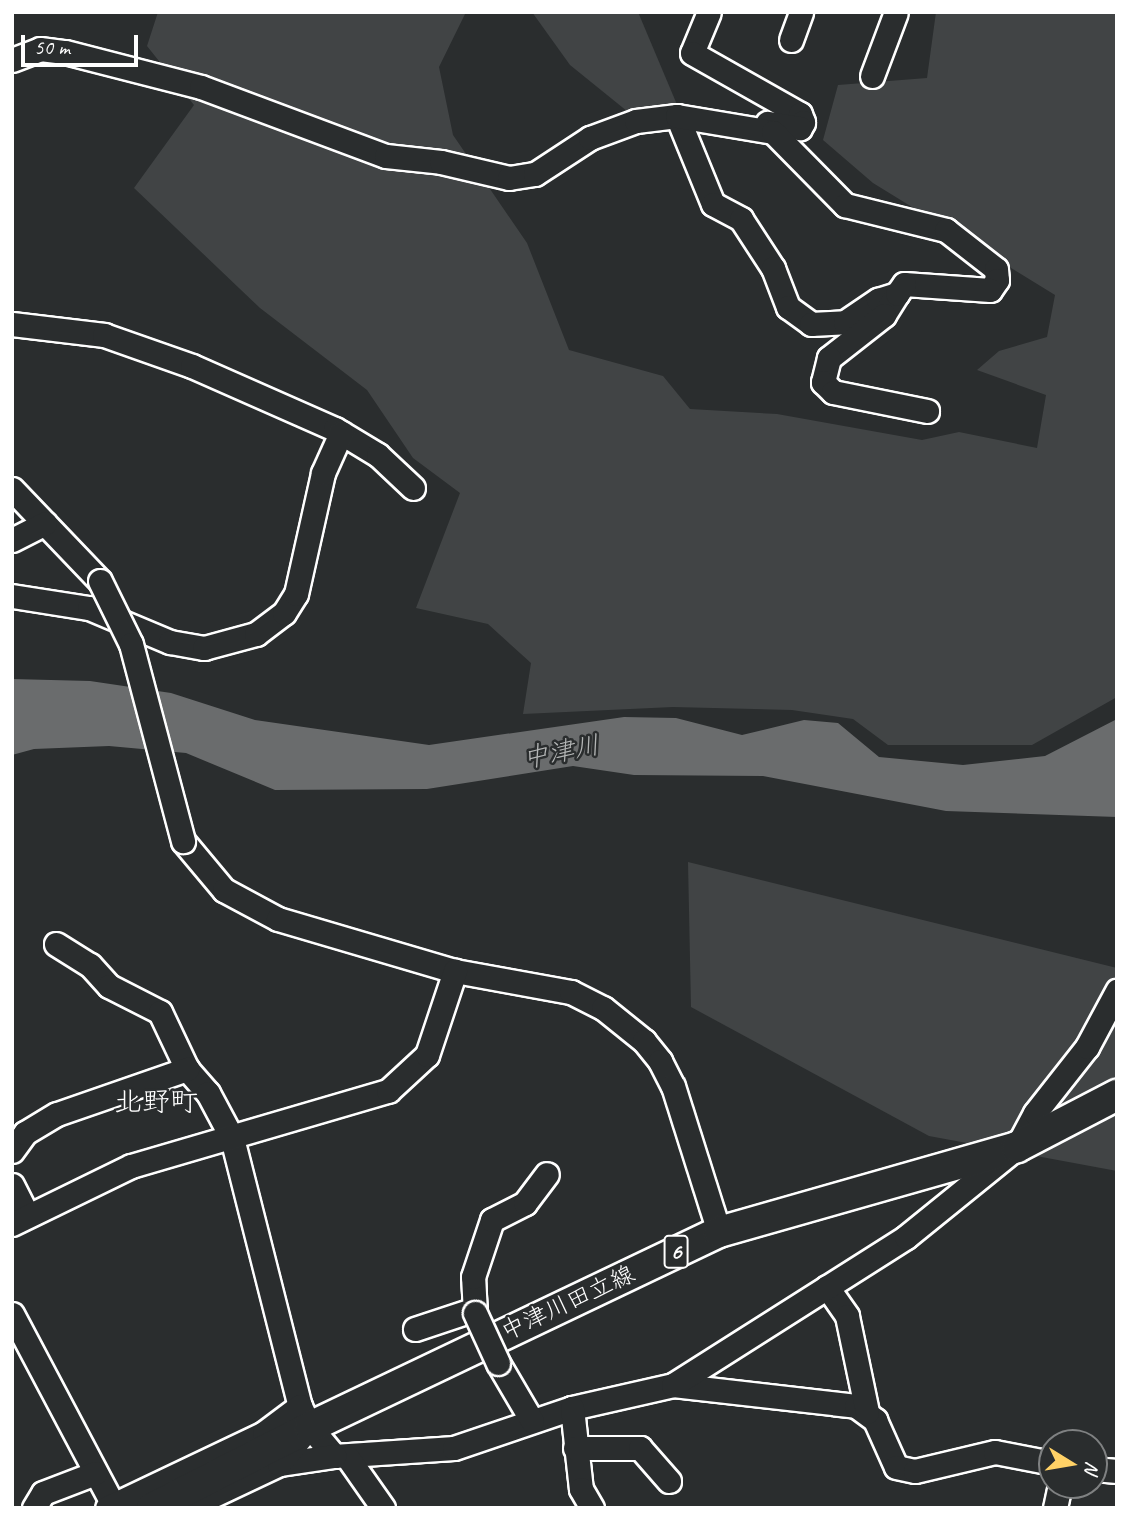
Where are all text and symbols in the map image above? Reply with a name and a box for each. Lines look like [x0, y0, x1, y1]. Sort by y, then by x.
scale bar [24, 21, 142, 65]
text: 50 m [34, 34, 70, 60]
water label: 中津川 [520, 729, 602, 775]
district label: 北野町 [114, 1085, 198, 1119]
road number: 6 [662, 1232, 690, 1272]
street label: 中津川田立線 [497, 1260, 639, 1346]
north arrow [1038, 1429, 1108, 1499]
text: N [1079, 1460, 1105, 1476]

